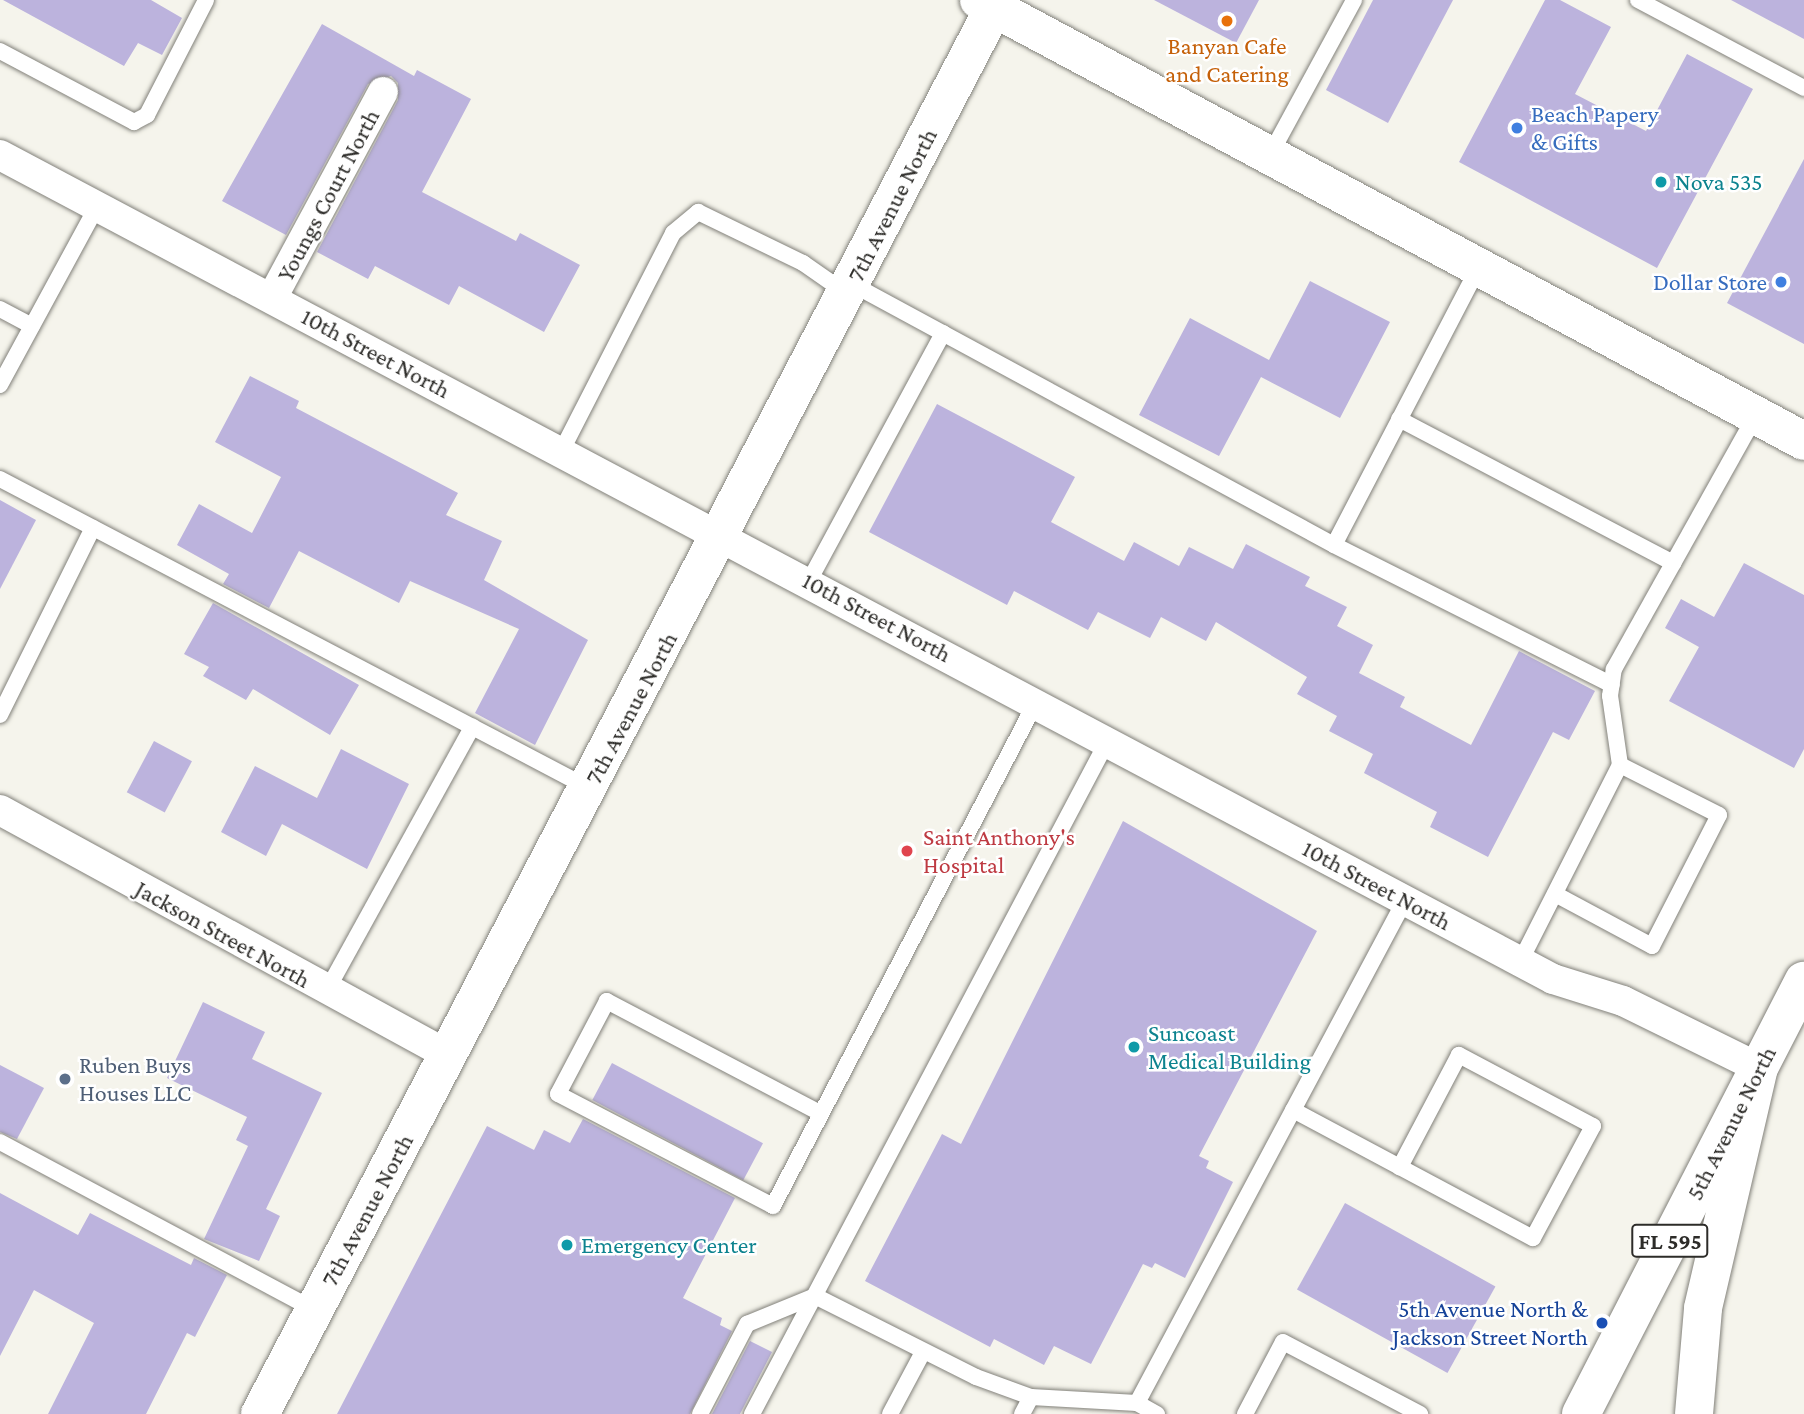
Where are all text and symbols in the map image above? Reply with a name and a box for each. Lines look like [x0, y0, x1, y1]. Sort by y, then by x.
marker: Banyan Cafe and Catering [1219, 13, 1235, 29]
place label: Banyan Cafe and Catering [1165, 32, 1289, 88]
place label: Beach Papery & Gifts [1531, 100, 1659, 156]
street label: Youngs Court North [271, 104, 385, 286]
marker: Beach Papery & Gifts [1509, 120, 1525, 136]
street label: 7th Avenue North [841, 123, 943, 287]
place label: Nova 535 [1675, 168, 1763, 196]
marker: Nova 535 [1653, 174, 1669, 190]
place label: Dollar Store [1653, 268, 1767, 296]
marker: Dollar Store [1773, 274, 1789, 290]
street label: 10th Street North [297, 302, 455, 404]
street label: 10th Street North [798, 566, 956, 668]
street label: 7th Avenue North [579, 627, 683, 789]
place label: Saint Anthony's Hospital [923, 823, 1075, 879]
street label: 10th Street North [1298, 834, 1456, 936]
marker: Saint Anthony's Hospital [897, 841, 917, 861]
street label: Jackson Street North [130, 874, 316, 994]
place label: Suncoast Medical Building [1148, 1019, 1311, 1075]
marker: Suncoast Medical Building [1126, 1039, 1142, 1055]
street label: 5th Avenue North [1680, 1041, 1782, 1205]
place label: Ruben Buys Houses LLC [79, 1051, 191, 1107]
marker: Ruben Buys Houses LLC [57, 1071, 73, 1087]
street label: 7th Avenue North [315, 1129, 419, 1291]
road number: FL 595 [1630, 1222, 1710, 1260]
place label: Emergency Center [581, 1231, 757, 1259]
marker: Emergency Center [559, 1237, 575, 1253]
place label: 5th Avenue North & Jackson Street North [1392, 1295, 1588, 1351]
marker: 5th Avenue North & Jackson Street North [1594, 1315, 1610, 1331]

